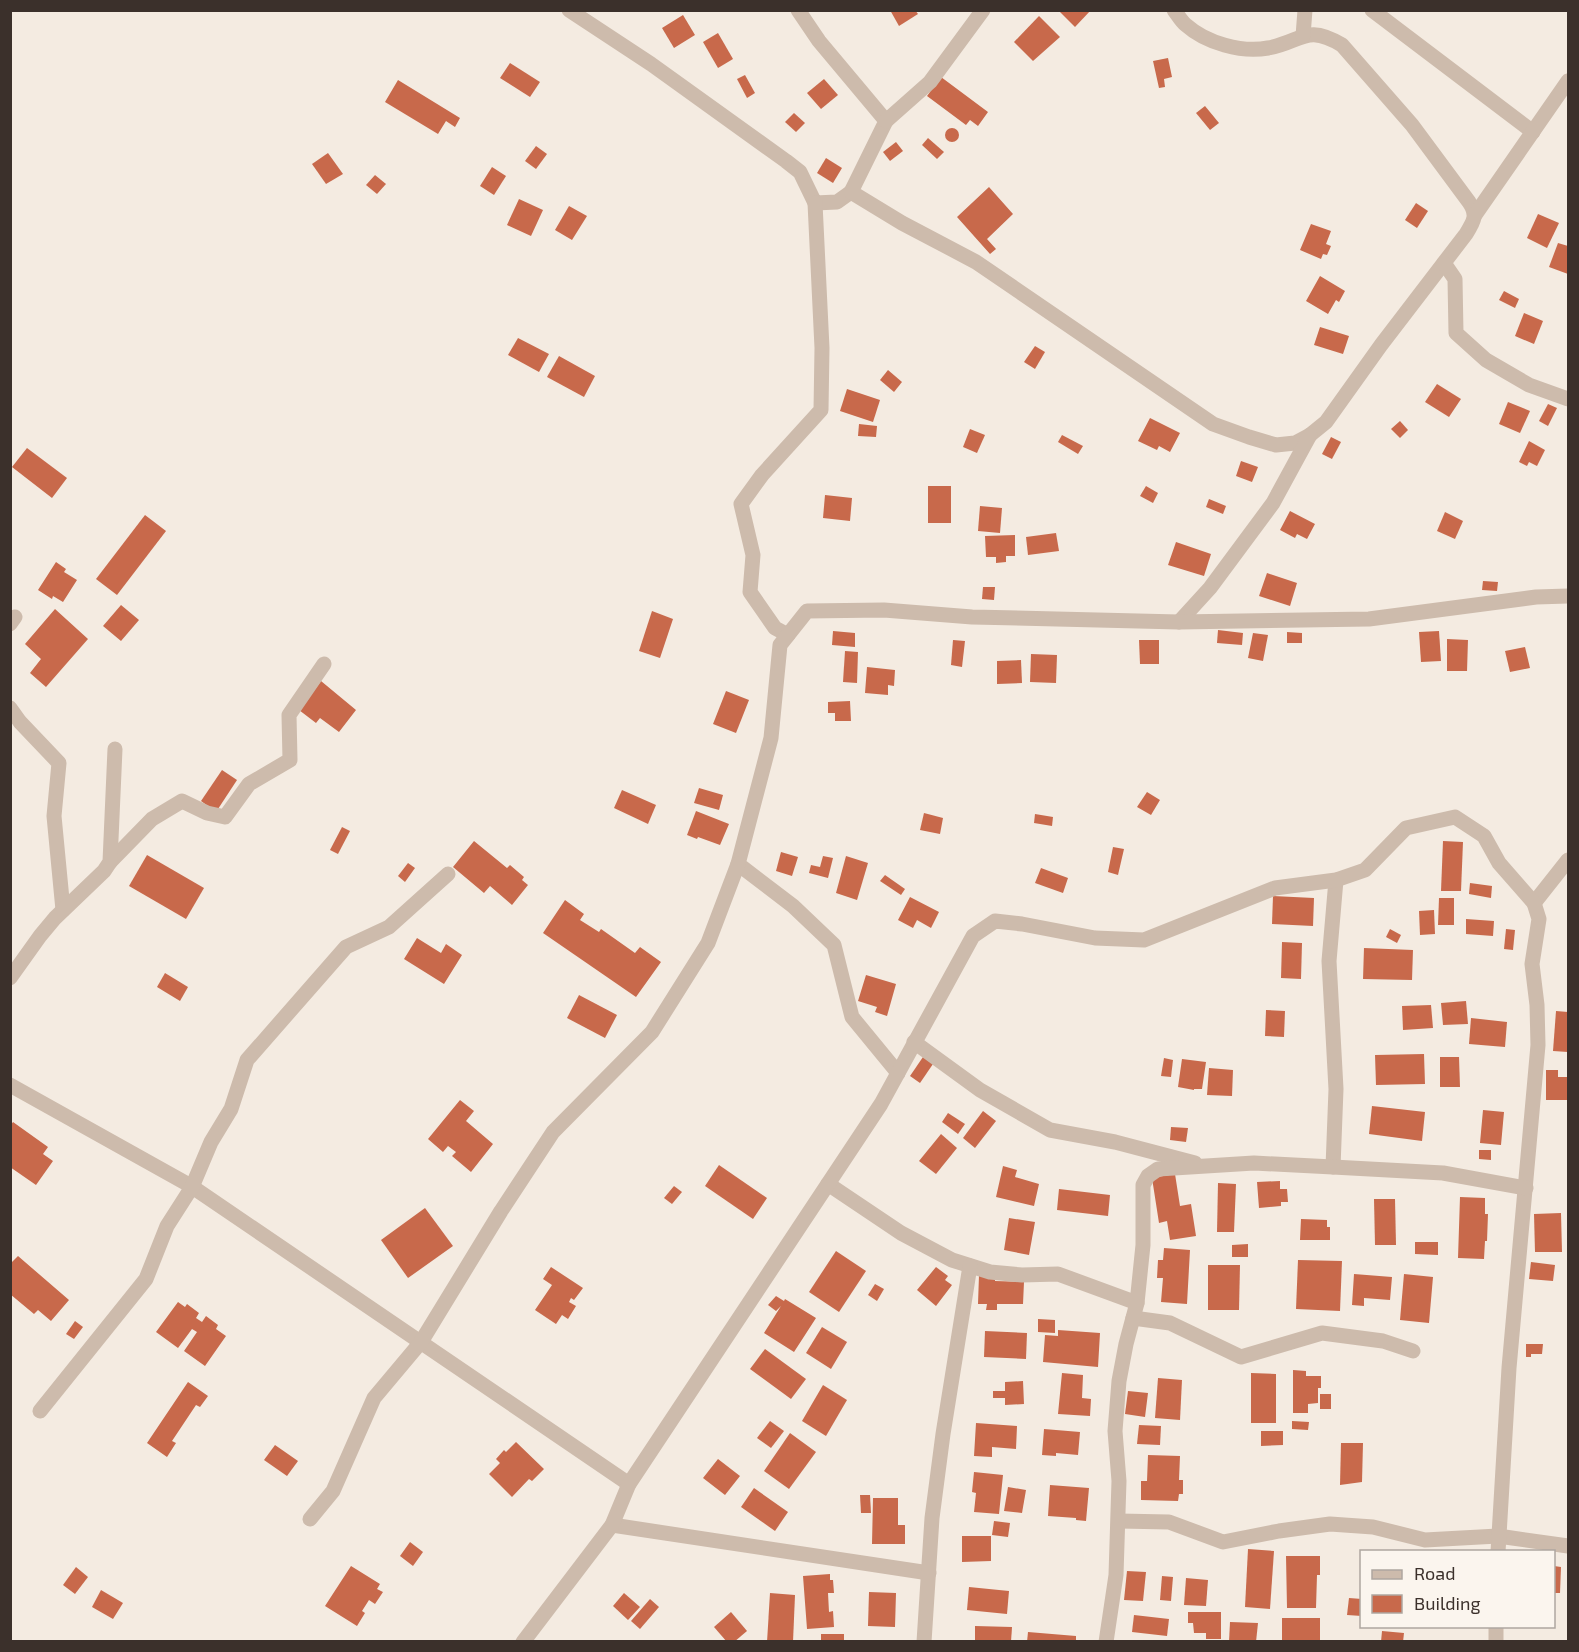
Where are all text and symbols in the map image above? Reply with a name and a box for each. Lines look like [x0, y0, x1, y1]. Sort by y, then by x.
legend [1360, 1550, 1555, 1628]
text: Road [1414, 1562, 1455, 1584]
text: Building [1414, 1592, 1481, 1614]

